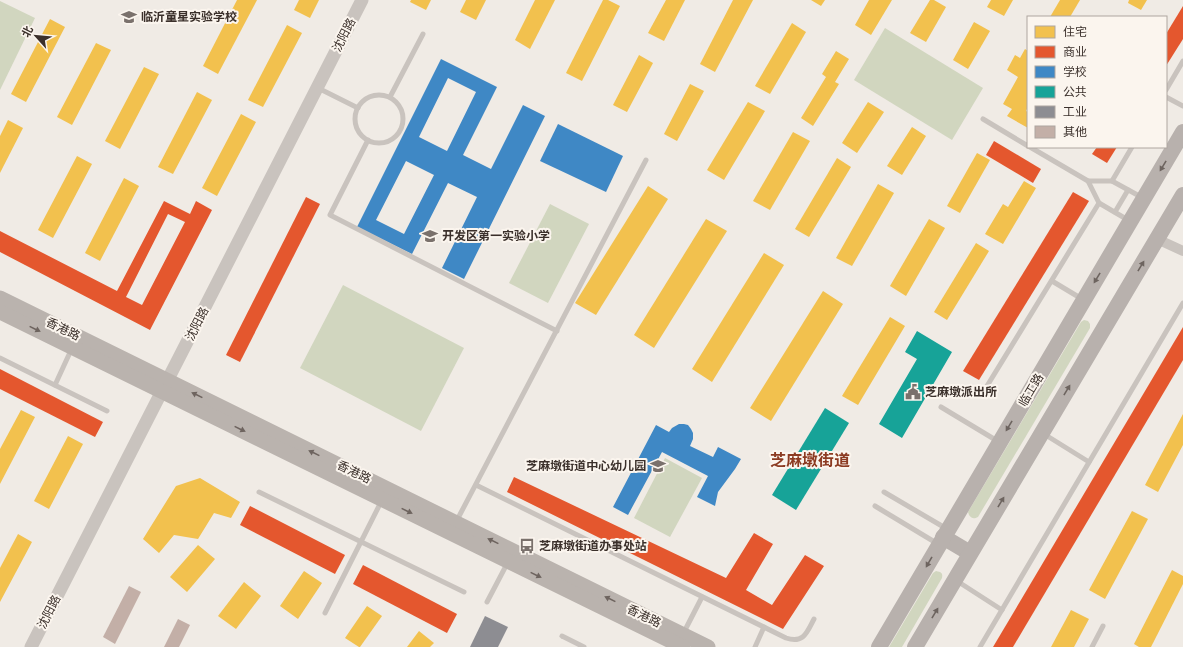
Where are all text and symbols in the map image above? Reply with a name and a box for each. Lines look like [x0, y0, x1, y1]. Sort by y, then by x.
school or university icon: 临沂童星实验学校 [120, 8, 138, 26]
place label: 临沂童星实验学校 [141, 10, 237, 24]
north arrow [16, 16, 56, 56]
street label: 沈阳路 [330, 16, 358, 54]
legend [1027, 16, 1167, 148]
text: 北 [19, 24, 36, 40]
text: 住宅 [1063, 25, 1087, 39]
text: 商业 [1063, 45, 1087, 59]
text: 学校 [1063, 65, 1087, 79]
text: 公共 [1063, 85, 1087, 99]
text: 工业 [1063, 105, 1087, 119]
text: 其他 [1063, 125, 1087, 139]
one-way arrow [1160, 160, 1167, 172]
school or university icon: 开发区第一实验小学 [421, 227, 439, 245]
place label: 开发区第一实验小学 [442, 229, 550, 243]
one-way arrow [1137, 260, 1144, 272]
one-way arrow [1093, 272, 1100, 284]
street label: 沈阳路 [183, 305, 211, 343]
street label: 香港路 [44, 315, 82, 343]
one-way arrow [29, 326, 41, 332]
street label: 临工路 [1016, 371, 1046, 409]
public building icon: 芝麻墩派出所 [904, 383, 922, 401]
one-way arrow [1064, 384, 1071, 396]
place label: 芝麻墩派出所 [925, 385, 997, 399]
one-way arrow [192, 392, 203, 398]
one-way arrow [1006, 420, 1013, 432]
one-way arrow [234, 426, 245, 432]
one-way arrow [308, 450, 320, 456]
district label: 芝麻墩街道 [770, 451, 850, 470]
school or university icon: 芝麻墩街道中心幼儿园 [649, 457, 667, 475]
street label: 香港路 [335, 458, 373, 486]
place label: 芝麻墩街道中心幼儿园 [526, 459, 646, 473]
one-way arrow [997, 496, 1004, 508]
one-way arrow [401, 508, 413, 514]
bus stop icon: 芝麻墩街道办事处站 [518, 537, 536, 555]
one-way arrow [488, 538, 499, 544]
place label: 芝麻墩街道办事处站 [539, 539, 647, 553]
one-way arrow [925, 556, 932, 568]
one-way arrow [530, 572, 542, 578]
street label: 沈阳路 [35, 593, 63, 631]
one-way arrow [604, 596, 616, 602]
street label: 香港路 [625, 602, 663, 630]
one-way arrow [931, 607, 938, 619]

